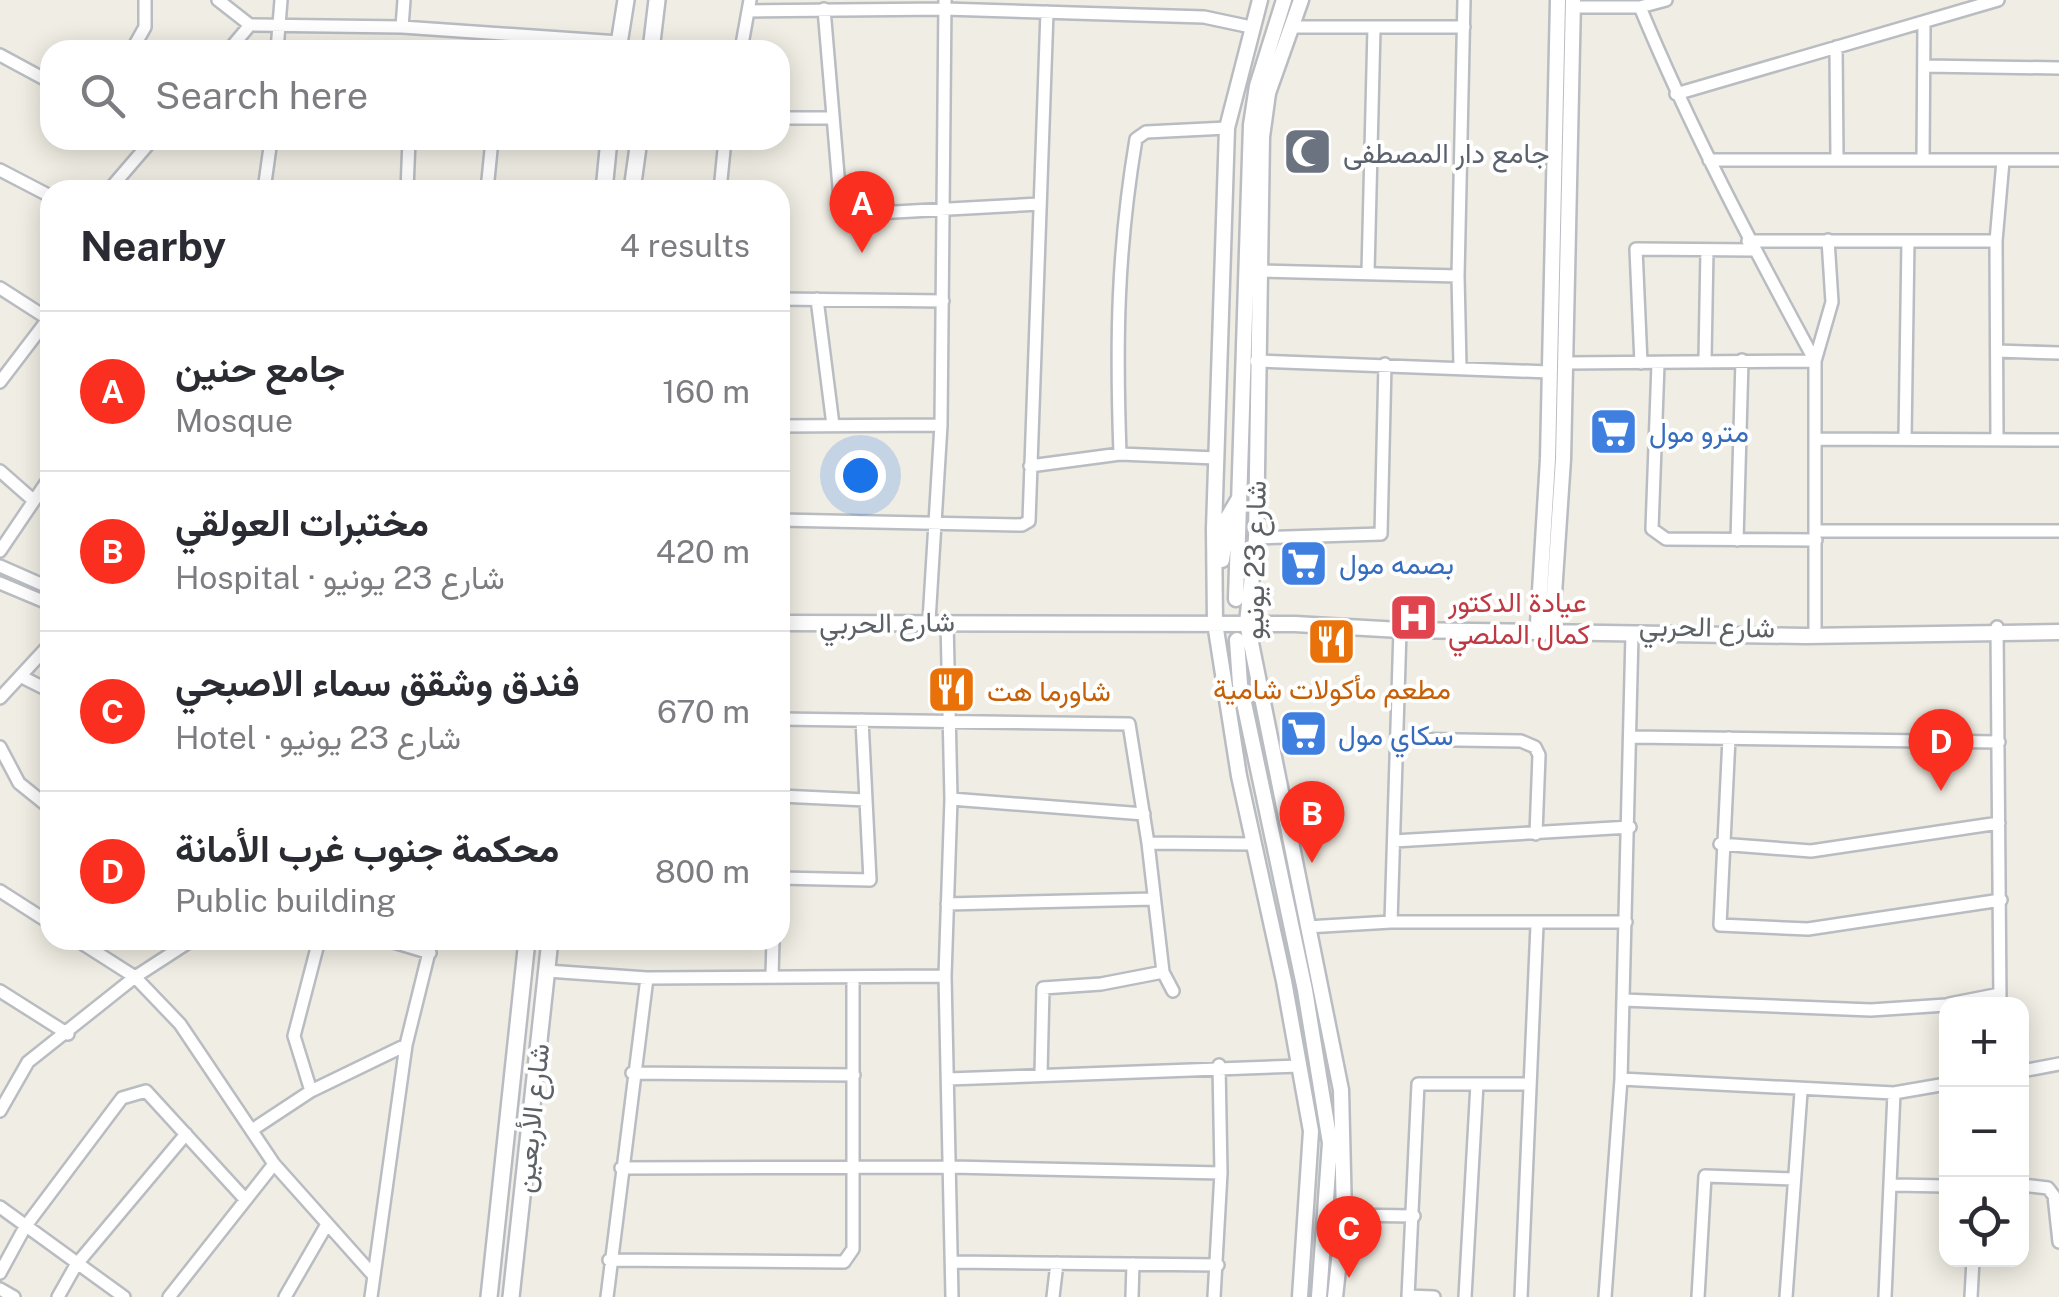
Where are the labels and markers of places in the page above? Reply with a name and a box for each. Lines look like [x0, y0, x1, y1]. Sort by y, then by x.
mosque icon: جامع دار المصطفى [1282, 126, 1334, 178]
place label: جامع دار المصطفى [1343, 136, 1550, 173]
pin: A [830, 170, 894, 253]
supermarket icon: مترو مول [1588, 405, 1640, 457]
place label: مترو مول [1649, 415, 1749, 450]
supermarket icon: بصمه مول [1278, 537, 1330, 589]
place label: بصمه مول [1339, 547, 1454, 582]
place label: عيادة الدكتور كمال الملصي [1447, 585, 1590, 657]
hospital icon: عيادة الدكتور كمال الملصي [1387, 591, 1439, 643]
restaurant icon: مطعم مأكولات شامية [1306, 615, 1358, 667]
restaurant icon: شاورما هت [926, 664, 978, 716]
place label: مطعم مأكولات شامية [1213, 672, 1451, 708]
place label: شاورما هت [987, 674, 1111, 709]
supermarket icon: سكاي مول [1277, 708, 1329, 760]
pin: D [1908, 708, 1974, 791]
place label: سكاي مول [1338, 718, 1454, 758]
pin: B [1280, 780, 1344, 863]
pin: C [1316, 1196, 1382, 1278]

